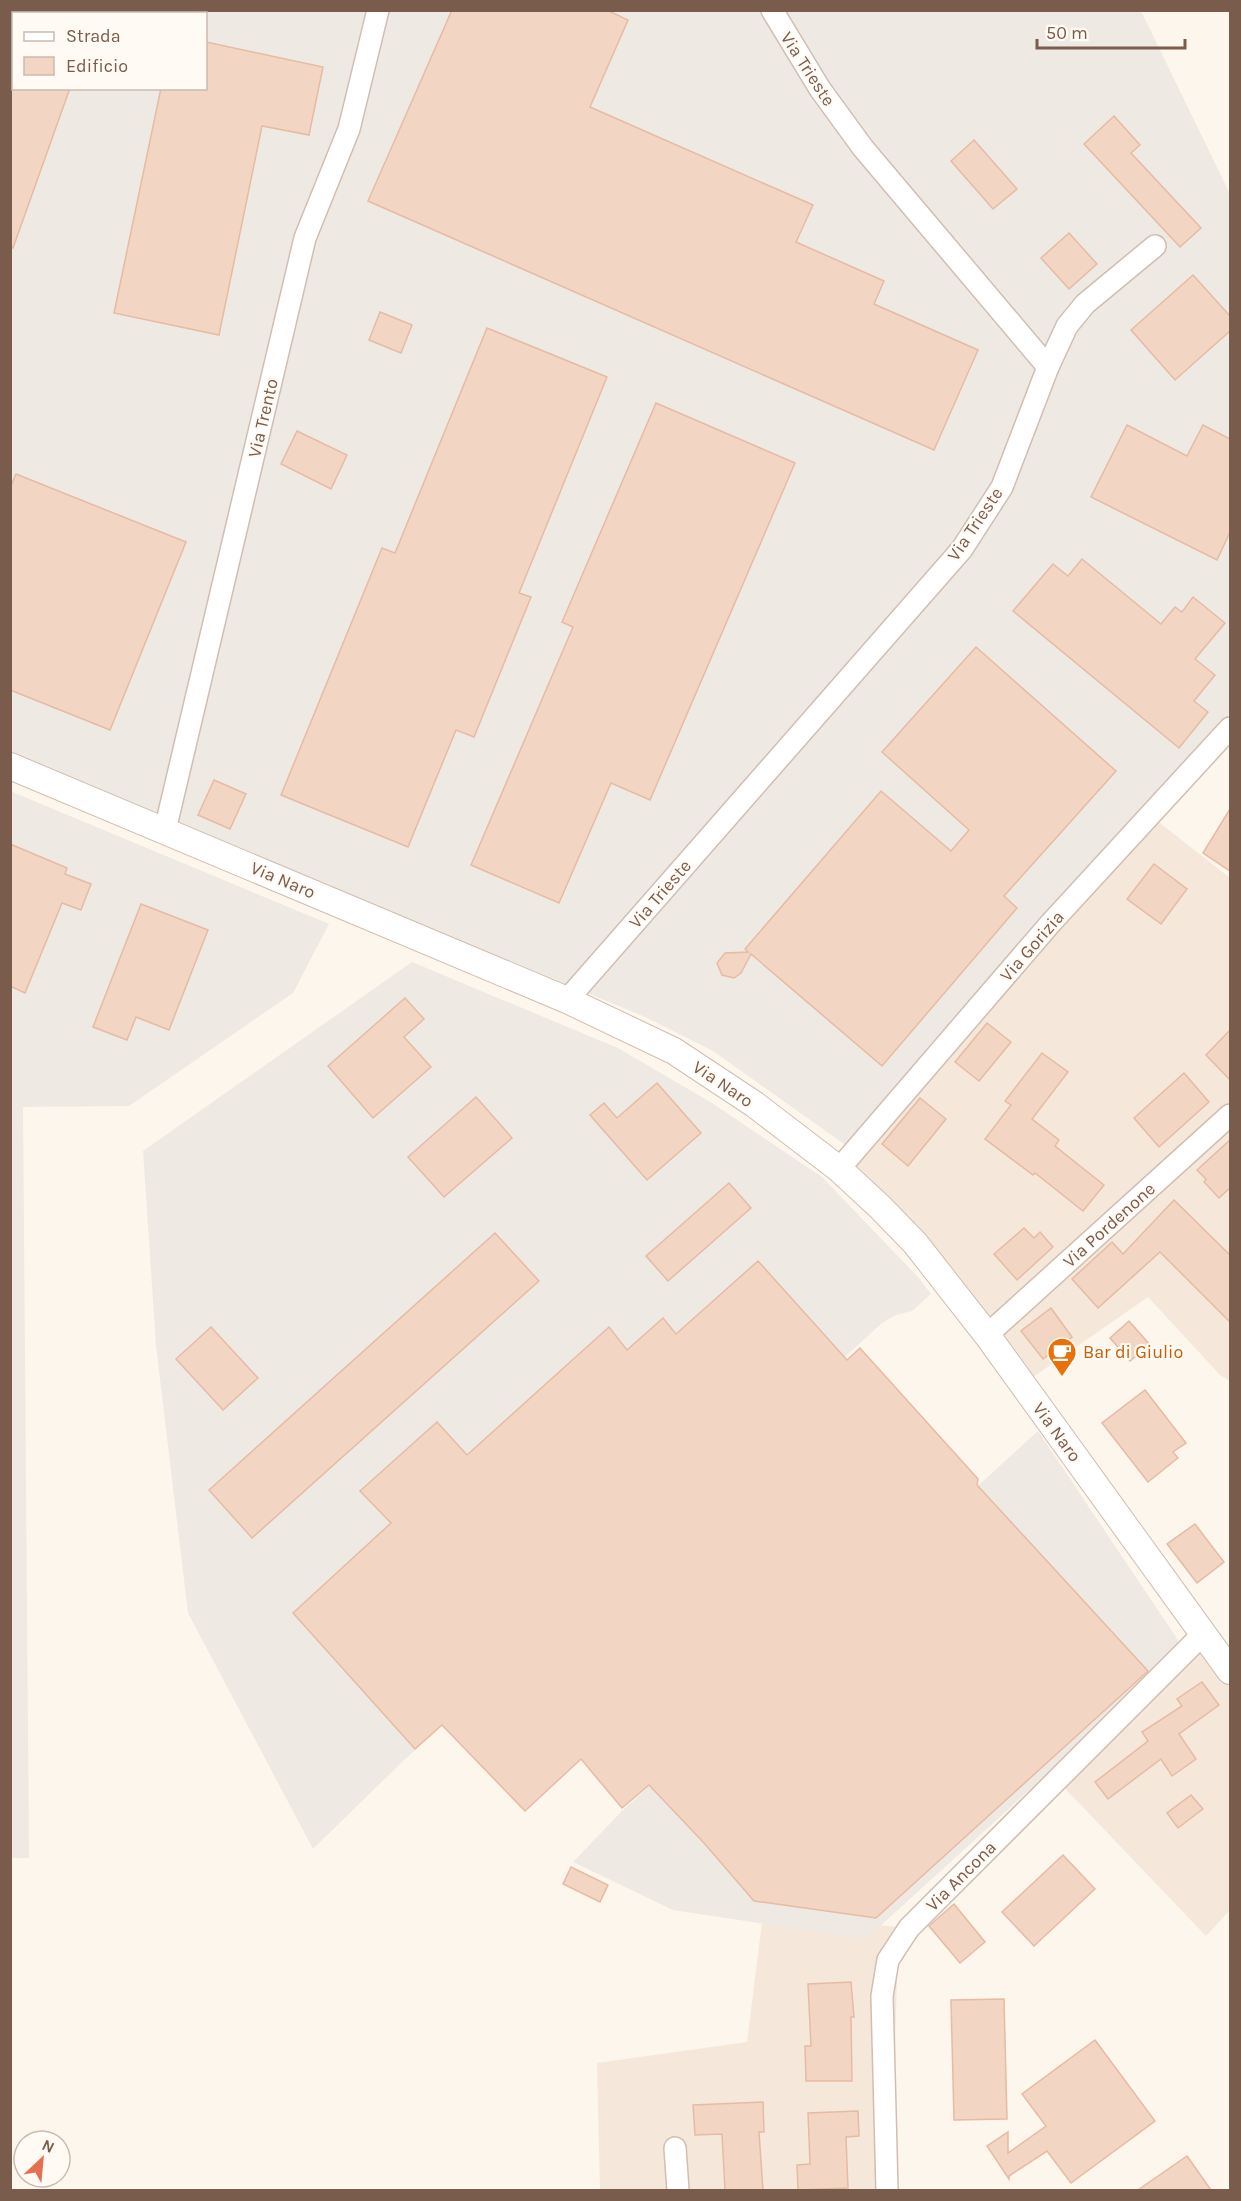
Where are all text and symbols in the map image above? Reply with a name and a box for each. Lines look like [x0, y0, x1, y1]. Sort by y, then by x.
legend [12, 12, 207, 90]
scale bar [1037, 12, 1186, 50]
text: 50 m [1046, 22, 1088, 44]
text: Strada [66, 25, 121, 47]
street label: Via Trieste [776, 28, 840, 110]
text: Edificio [66, 55, 128, 77]
street label: Via Trento [243, 376, 283, 460]
street label: Via Trieste [942, 483, 1008, 565]
street label: Via Trieste [624, 855, 696, 933]
street label: Via Naro [247, 857, 319, 903]
street label: Via Gorizia [995, 906, 1069, 986]
street label: Via Naro [689, 1056, 757, 1112]
street label: Via Pordenone [1058, 1178, 1160, 1272]
cafe icon: Bar di Giulio [1046, 1336, 1078, 1378]
place label: Bar di Giulio [1083, 1341, 1183, 1363]
street label: Via Naro [1028, 1398, 1086, 1466]
street label: Via Ancona [921, 1836, 1001, 1916]
north arrow [12, 2129, 72, 2189]
text: N [39, 2135, 58, 2157]

